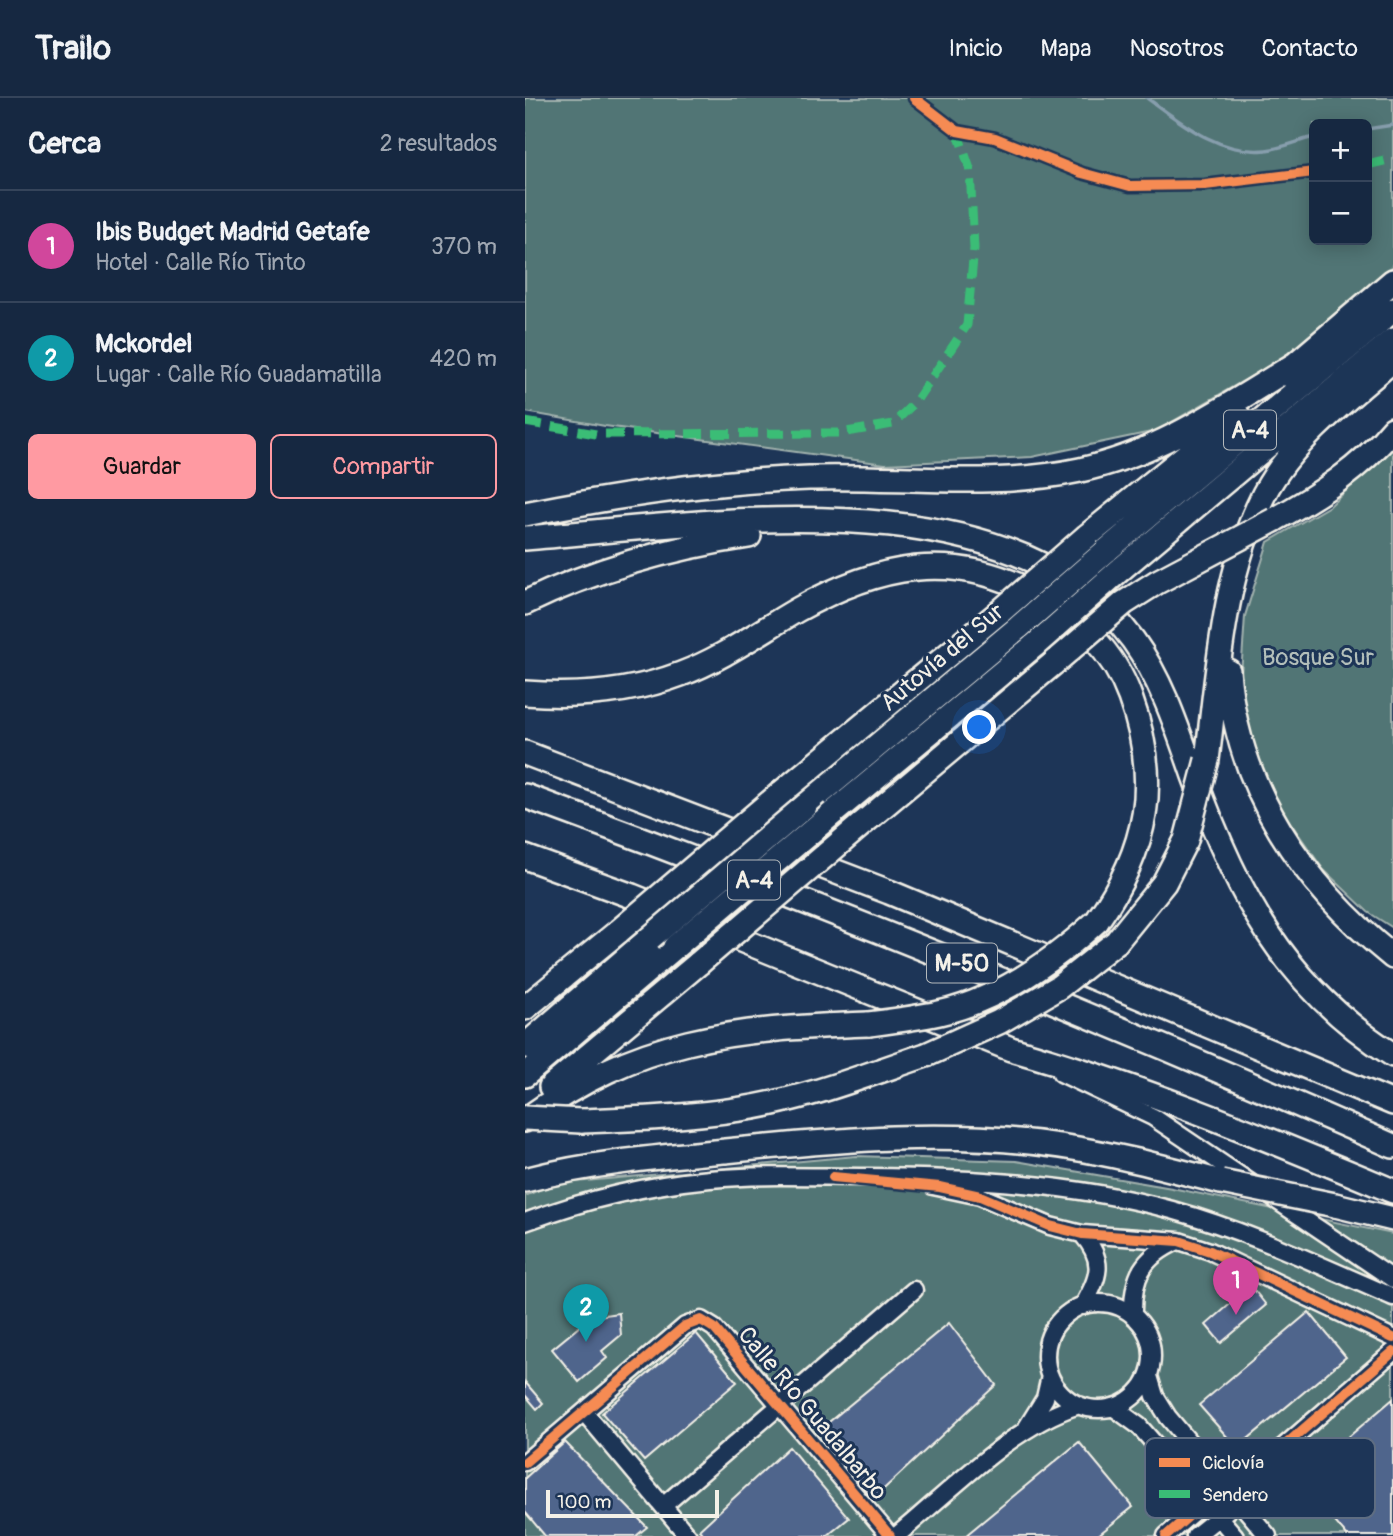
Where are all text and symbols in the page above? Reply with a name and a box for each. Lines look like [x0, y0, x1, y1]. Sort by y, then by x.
text: Trailo [35, 28, 111, 69]
text: Inicio [949, 34, 1003, 63]
text: Mapa [1041, 34, 1092, 63]
text: Nosotros [1130, 34, 1224, 63]
text: Contacto [1262, 34, 1358, 63]
map controls [1309, 119, 1372, 245]
button: + [1309, 119, 1372, 182]
text: Cerca [28, 125, 101, 162]
text: 2 resultados [380, 129, 497, 158]
button: − [1309, 182, 1372, 245]
text: Ibis Budget Madrid Getafe [95, 216, 370, 248]
text: 1 [47, 232, 56, 261]
text: 370 m [431, 232, 497, 261]
text: Hotel · Calle Río Tinto [95, 248, 306, 277]
text: Mckordel [95, 328, 193, 360]
text: 2 [45, 344, 57, 373]
text: 420 m [430, 344, 497, 373]
text: Lugar · Calle Río Guadamatilla [95, 360, 382, 389]
road number: A-4 [1224, 410, 1276, 450]
button: Guardar [28, 434, 256, 499]
button: Compartir [270, 434, 497, 499]
street label: Autovía del Sur [875, 597, 1010, 718]
park label: Bosque Sur [1262, 643, 1375, 672]
your location [962, 710, 996, 744]
road number: A-4 [728, 860, 780, 900]
road number: M-50 [927, 944, 997, 982]
pin: 1 [1213, 1257, 1259, 1315]
pin: 2 [563, 1284, 609, 1342]
street label: Calle Río Guadalbarbo [732, 1321, 894, 1506]
legend [1145, 1438, 1375, 1518]
text: Ciclovía [1202, 1451, 1264, 1475]
text: Sendero [1202, 1483, 1268, 1507]
scale bar [546, 1487, 719, 1519]
text: 100 m [557, 1490, 611, 1514]

